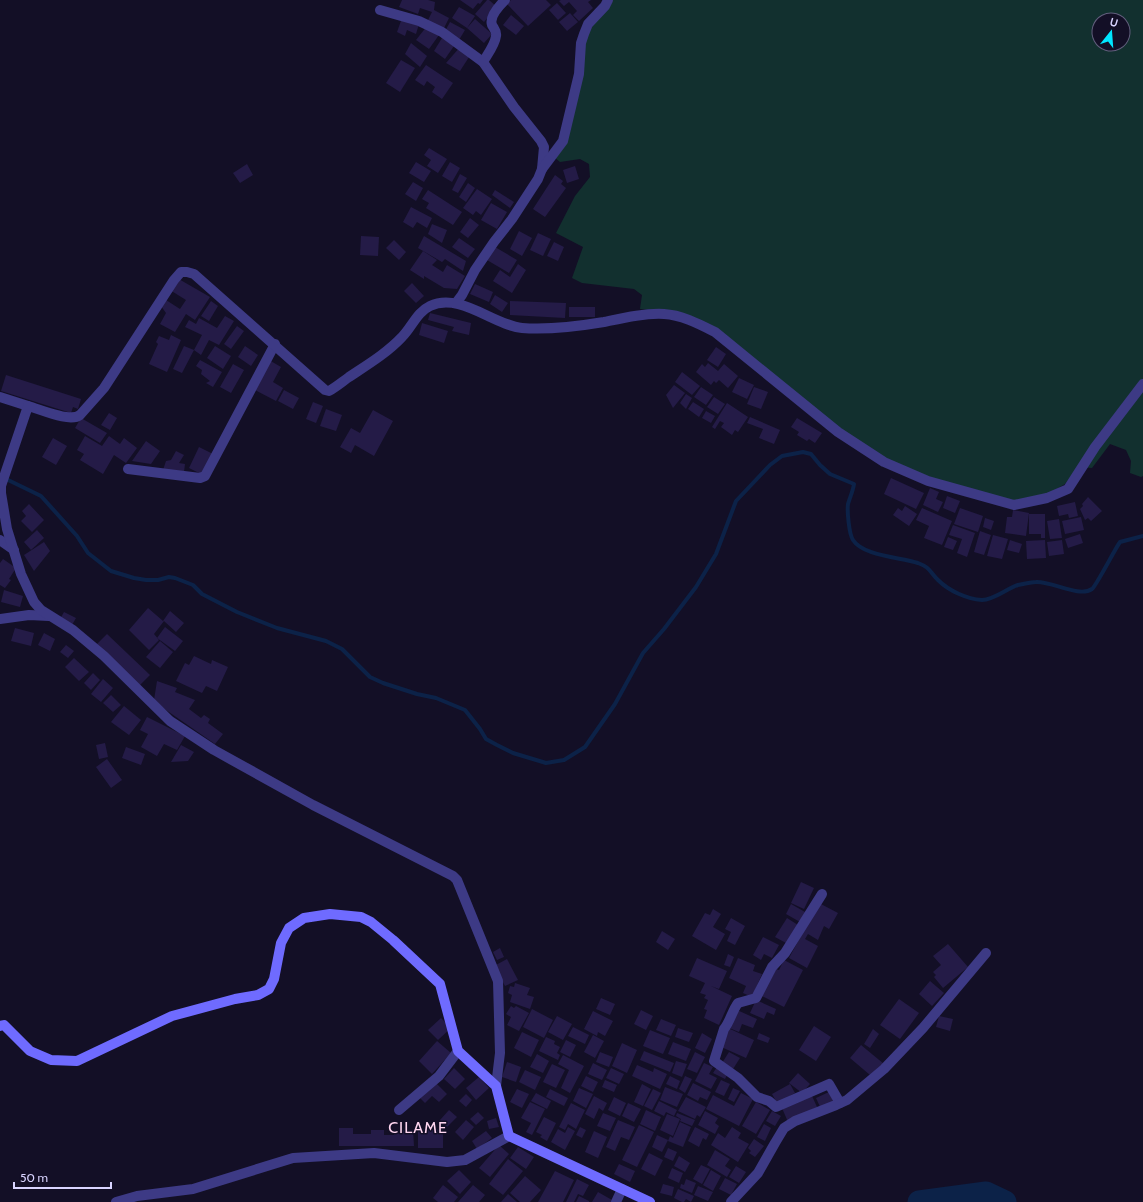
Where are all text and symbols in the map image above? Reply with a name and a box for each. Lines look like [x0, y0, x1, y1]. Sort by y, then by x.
north arrow [1091, 12, 1131, 52]
text: U [1108, 15, 1120, 30]
district label: CILAME [388, 1118, 448, 1137]
scale bar [14, 1164, 111, 1190]
text: 50 m [20, 1170, 48, 1185]

